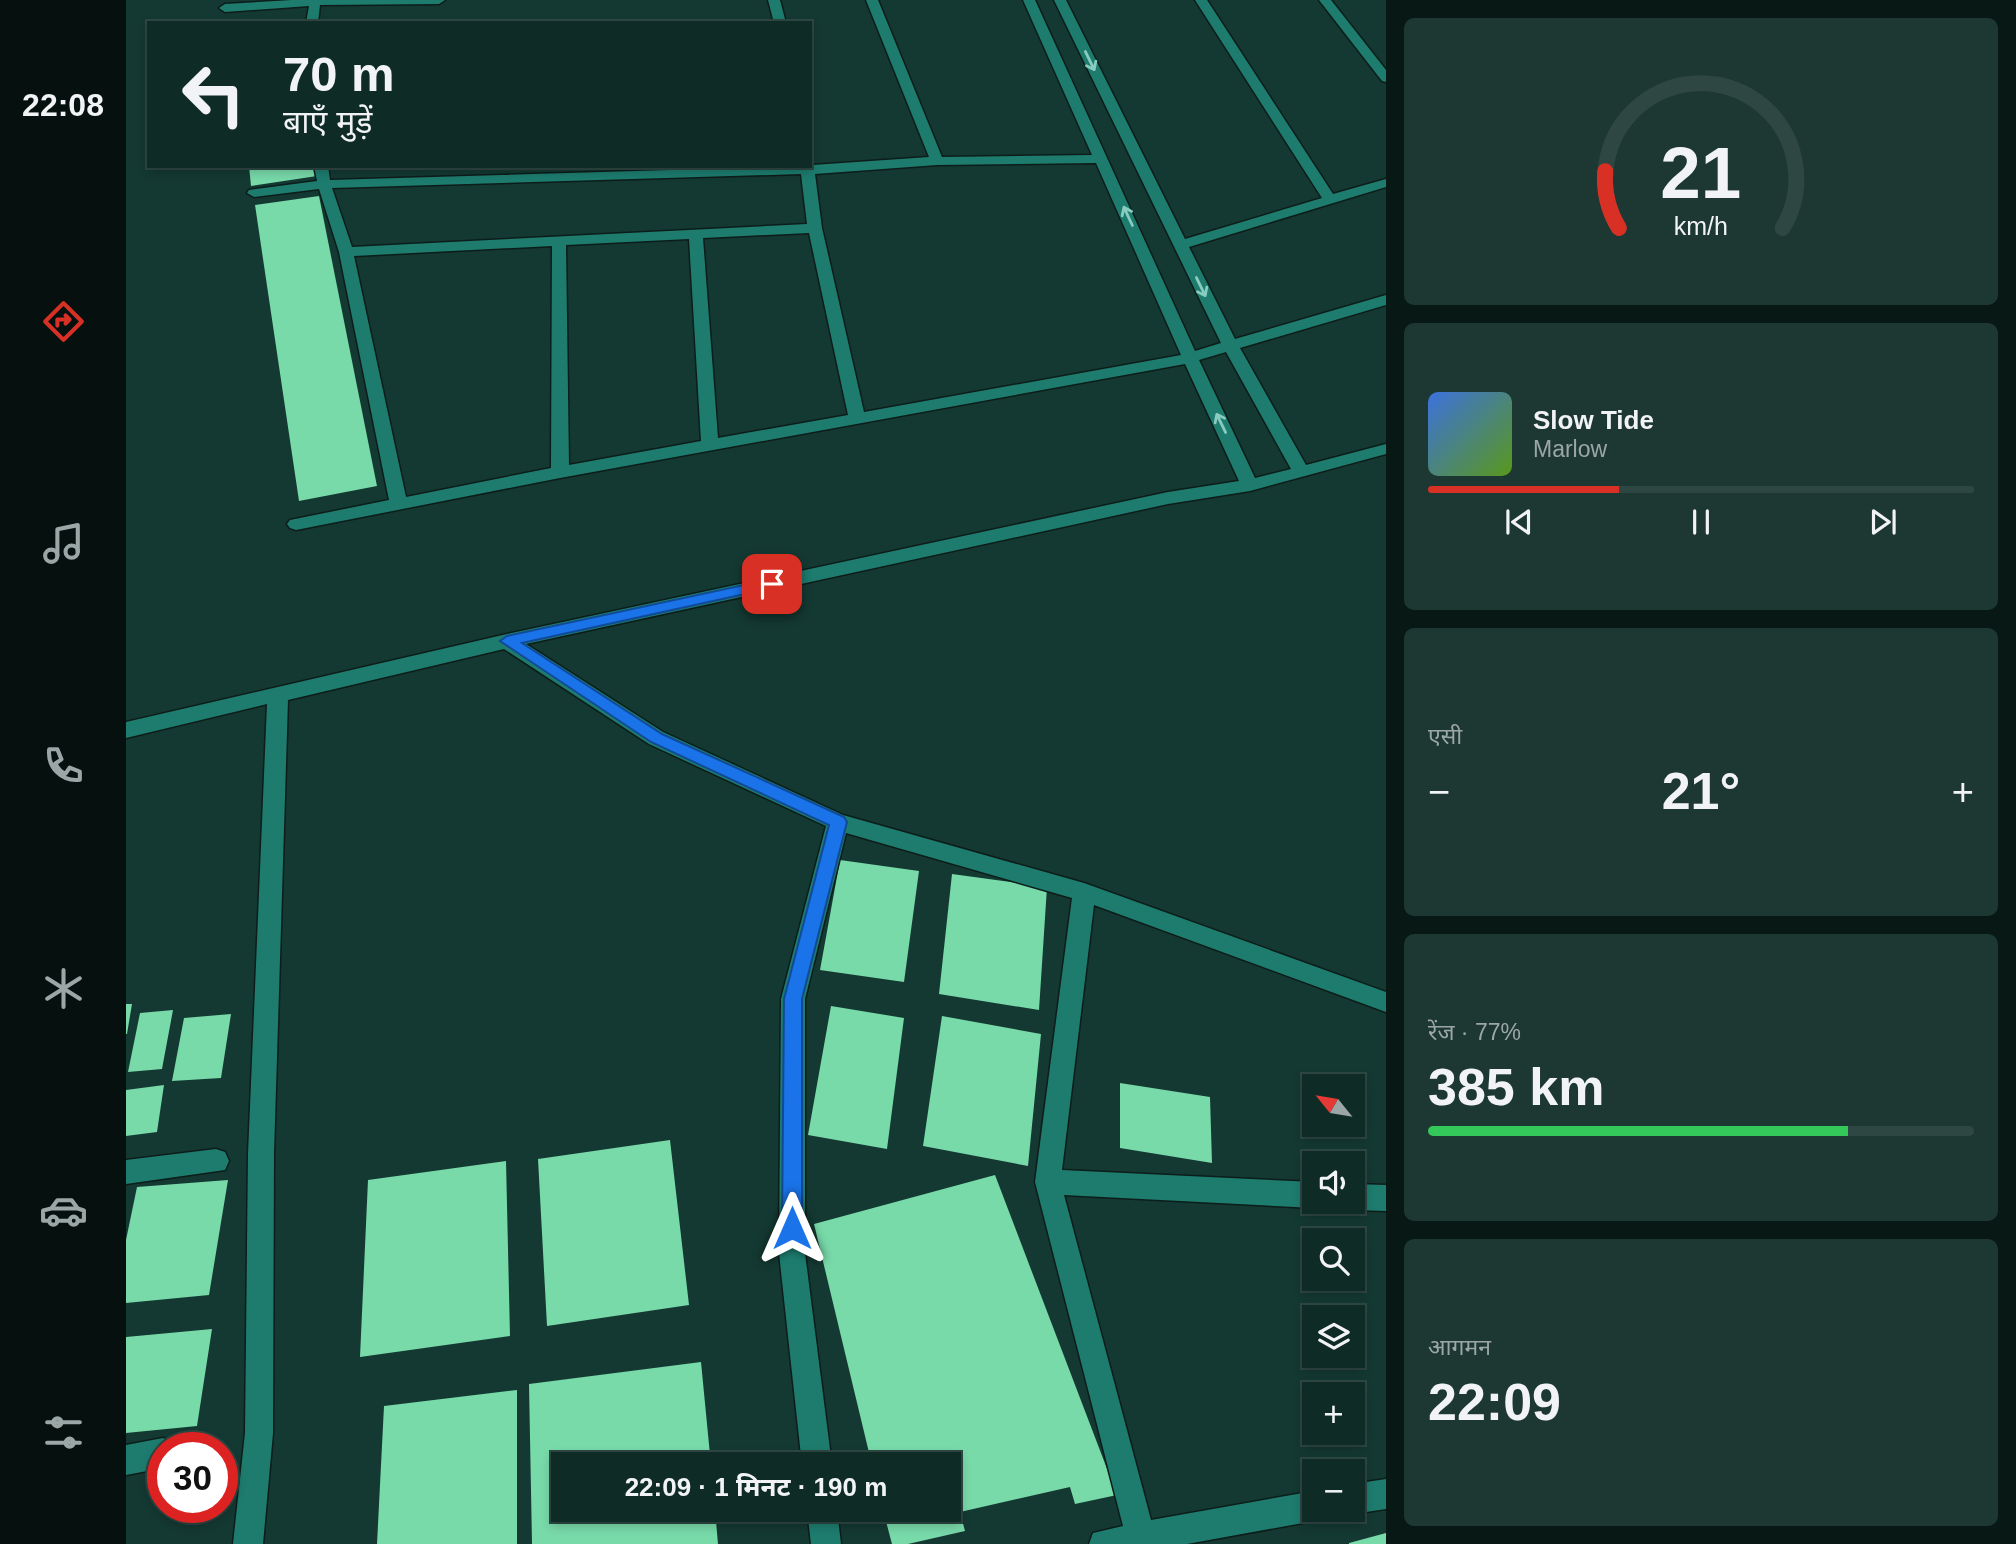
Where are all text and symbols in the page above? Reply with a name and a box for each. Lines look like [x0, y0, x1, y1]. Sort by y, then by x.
text: 70 m [283, 47, 395, 101]
icon: left [168, 49, 259, 140]
one-way arrow [1084, 50, 1098, 71]
text: 22:08 [22, 87, 104, 123]
text: बाएँ मुड़ें [283, 104, 372, 140]
text: 21 [1661, 132, 1741, 213]
one-way arrow [1121, 206, 1134, 227]
text: km/h [1674, 211, 1728, 239]
one-way arrow [1195, 276, 1209, 297]
icon: directions [39, 297, 88, 346]
text: Slow Tide [1533, 405, 1654, 435]
one-way arrow [1213, 413, 1227, 434]
text: Marlow [1533, 436, 1607, 462]
icon: previous [1500, 503, 1538, 541]
icon: pause [1682, 503, 1720, 541]
icon: next [1864, 503, 1902, 541]
icon: music [39, 519, 88, 568]
pin [742, 554, 802, 614]
icon: arrive [753, 565, 791, 603]
text: एसी [1428, 723, 1462, 749]
icon: phone [39, 741, 88, 790]
text: 21° [1662, 762, 1740, 820]
text: − [1428, 771, 1450, 813]
text: + [1952, 771, 1974, 813]
icon: climate [39, 964, 88, 1013]
text: रेंज · 77% [1428, 1019, 1521, 1045]
text: 385 km [1428, 1058, 1604, 1116]
north arrow [1302, 1074, 1365, 1138]
map controls [1302, 1074, 1365, 1522]
button: sound [1302, 1151, 1365, 1214]
icon: car [39, 1186, 88, 1235]
position arrow [755, 1191, 829, 1265]
button: search [1302, 1228, 1365, 1291]
button: layers [1302, 1305, 1365, 1368]
text: आगमन [1428, 1334, 1491, 1360]
text: 22:09 [1428, 1373, 1561, 1431]
button: + [1302, 1382, 1365, 1445]
icon: filters [39, 1408, 88, 1457]
speed limit sign: 30 [147, 1432, 238, 1523]
button: − [1302, 1459, 1365, 1522]
text: 22:09 · 1 मिनट · 190 m [625, 1472, 887, 1502]

